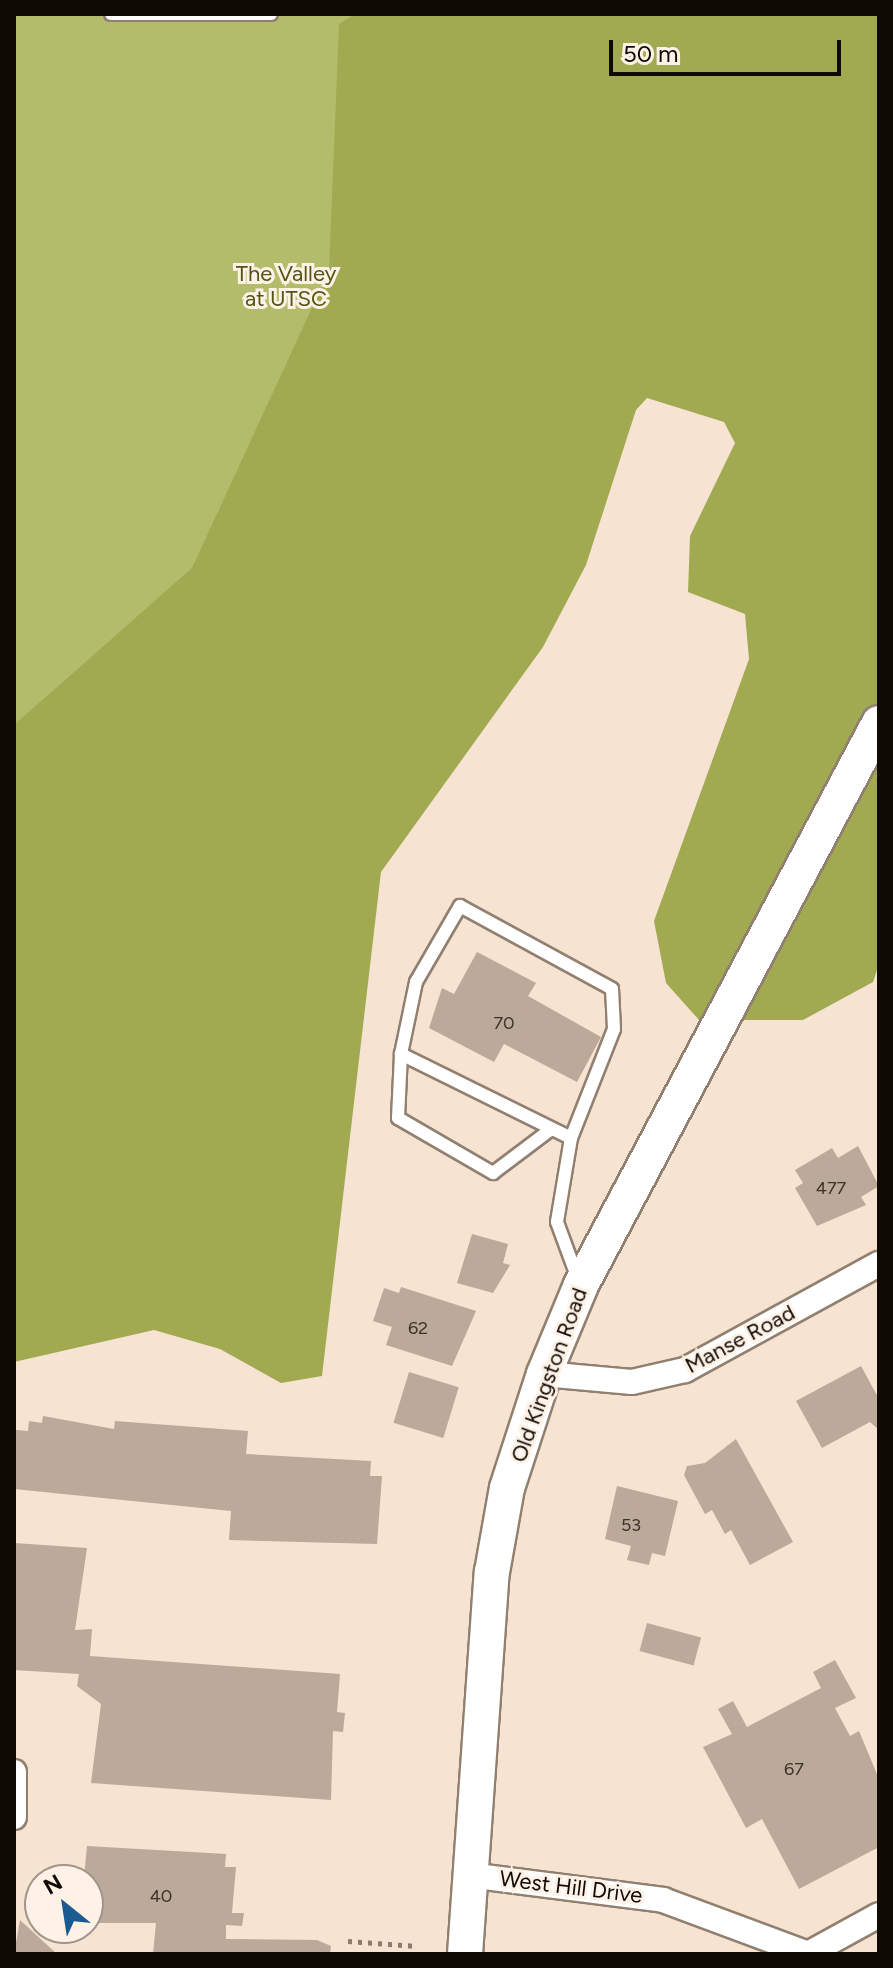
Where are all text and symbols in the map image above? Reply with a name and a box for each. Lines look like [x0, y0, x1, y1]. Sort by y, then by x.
scale bar [613, 24, 845, 74]
text: 50 m [623, 39, 679, 68]
park label: The Valley at UTSC [236, 260, 336, 312]
house number: 70 [493, 1012, 515, 1034]
house number: 477 [816, 1177, 846, 1199]
street label: Old Kingston Road [505, 1284, 593, 1466]
street label: Manse Road [681, 1299, 799, 1379]
house number: 62 [408, 1317, 428, 1339]
house number: 53 [621, 1514, 641, 1536]
house number: 67 [784, 1758, 804, 1780]
north arrow [24, 1864, 104, 1944]
street label: West Hill Drive [498, 1865, 644, 1909]
text: N [39, 1869, 67, 1900]
house number: 40 [150, 1885, 172, 1907]

